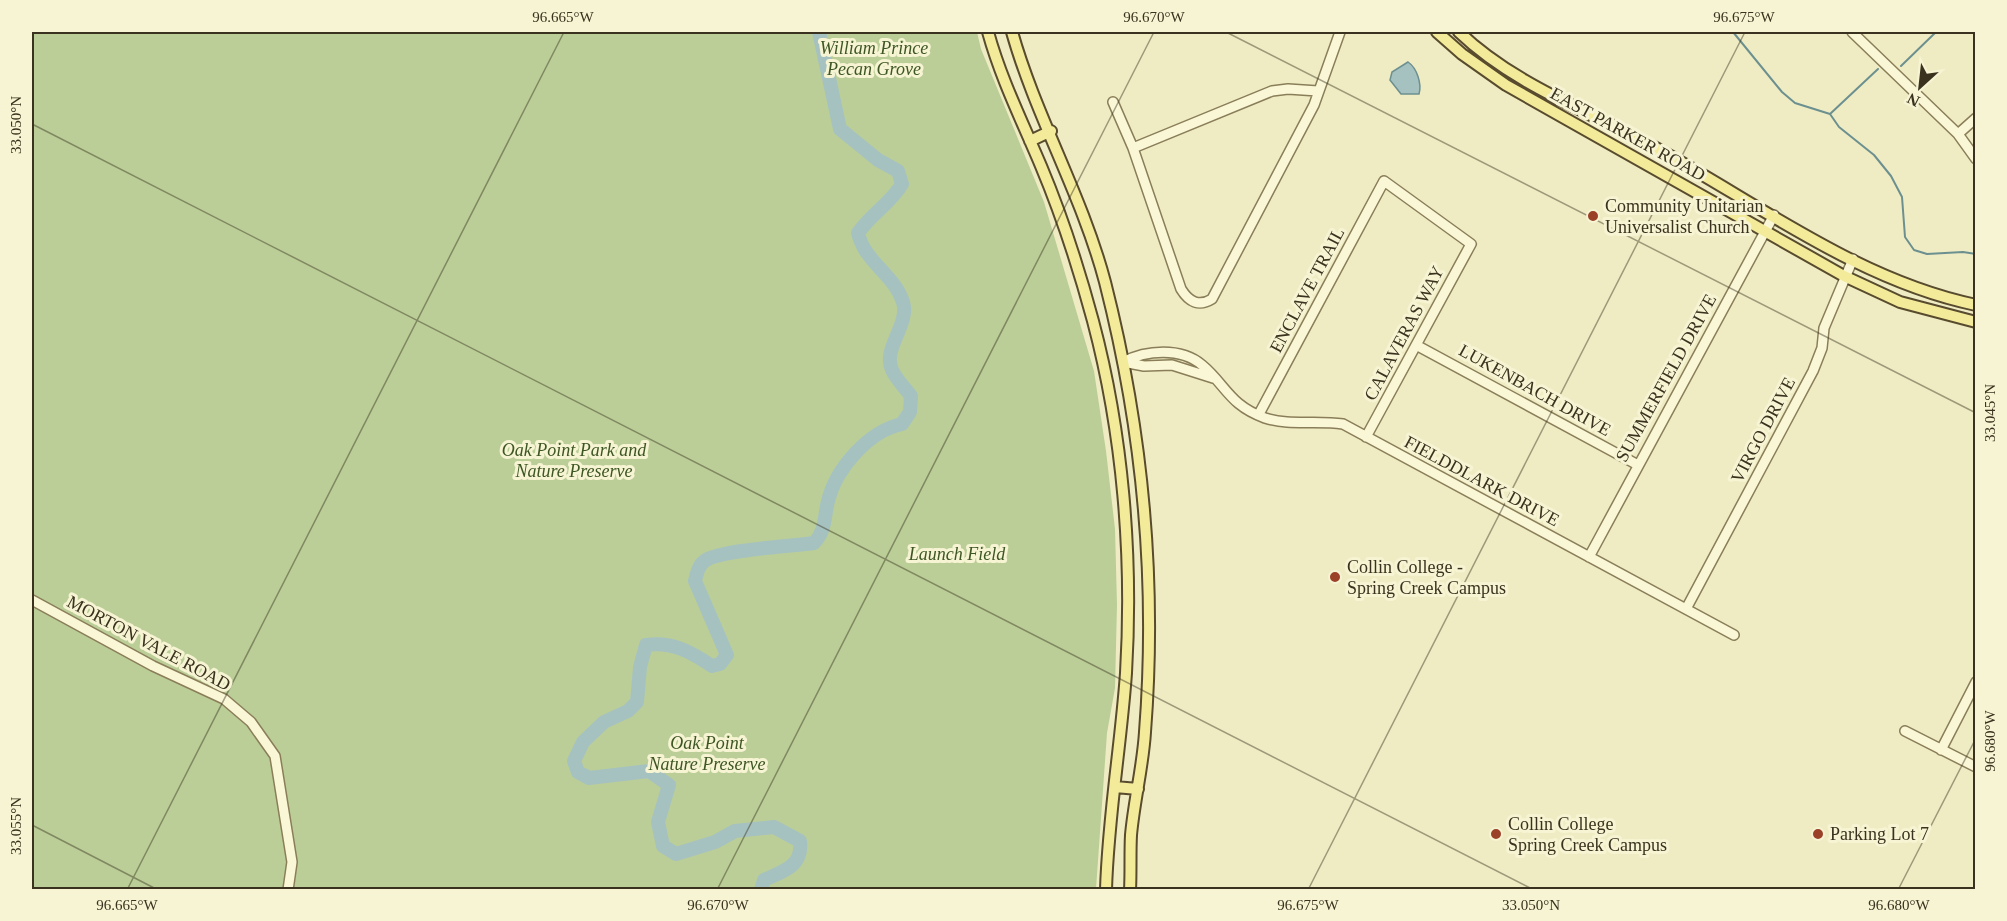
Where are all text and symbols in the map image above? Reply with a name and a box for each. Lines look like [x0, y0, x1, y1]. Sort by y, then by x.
text: 96.665°W [532, 9, 595, 25]
text: 96.670°W [1123, 9, 1186, 25]
text: 96.675°W [1713, 9, 1776, 25]
park label: William Prince Pecan Grove [820, 38, 928, 79]
north arrow [1890, 57, 1950, 117]
street label: EAST PARKER ROAD [1547, 83, 1709, 185]
text: N [1904, 90, 1922, 110]
text: 33.050°N [8, 96, 24, 154]
place label: Community Unitarian Universalist Church [1605, 196, 1763, 237]
marker: Community Unitarian Universalist Church [1586, 209, 1600, 223]
street label: ENCLAVE TRAIL [1266, 224, 1348, 356]
street label: CALAVERAS WAY [1360, 262, 1448, 404]
street label: SUMMERFIELD DRIVE [1612, 291, 1720, 465]
street label: LUKENBACH DRIVE [1456, 340, 1614, 440]
street label: VIRGO DRIVE [1727, 374, 1799, 486]
text: 33.045°N [1982, 384, 1998, 442]
street label: FIELDDLARK DRIVE [1401, 432, 1563, 530]
park label: Oak Point Park and Nature Preserve [502, 440, 647, 481]
park label: Launch Field [908, 544, 1006, 564]
place label: Collin College - Spring Creek Campus [1347, 557, 1506, 598]
marker: Collin College - Spring Creek Campus [1328, 570, 1342, 584]
street label: MORTON VALE ROAD [64, 591, 234, 695]
text: 96.680°W [1982, 709, 1998, 772]
park label: Oak Point Nature Preserve [647, 733, 766, 774]
text: 33.055°N [8, 797, 24, 855]
place label: Collin College Spring Creek Campus [1508, 814, 1667, 855]
place label: Parking Lot 7 [1830, 824, 1929, 844]
marker: Collin College Spring Creek Campus [1489, 827, 1503, 841]
marker: Parking Lot 7 [1811, 827, 1825, 841]
text: 96.665°W [96, 897, 159, 913]
text: 96.670°W [687, 897, 750, 913]
text: 96.675°W [1277, 897, 1340, 913]
text: 33.050°N [1502, 897, 1560, 913]
text: 96.680°W [1868, 897, 1931, 913]

